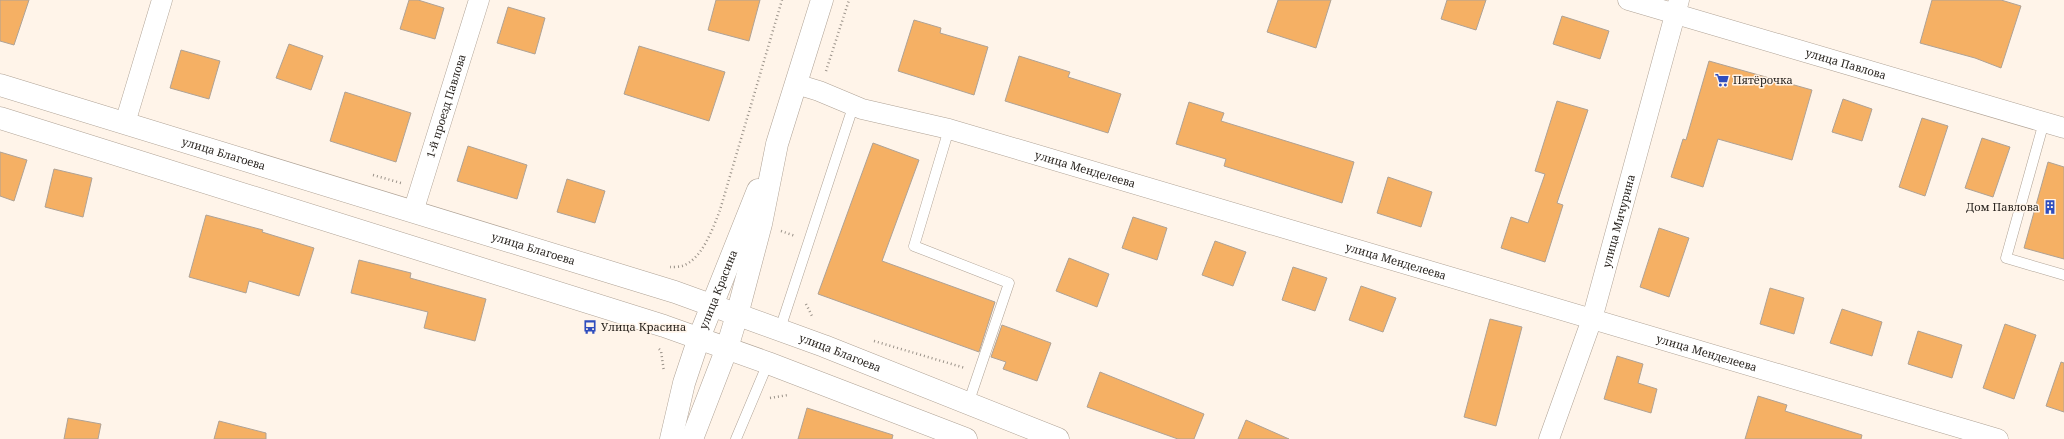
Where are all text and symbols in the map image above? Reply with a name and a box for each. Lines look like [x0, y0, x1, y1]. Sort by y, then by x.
street label: улица Павлова [1804, 45, 1888, 82]
street label: 1-й проезд Павлова [422, 52, 469, 160]
supermarket icon: Пятёрочка [1714, 72, 1730, 88]
place label: Пятёрочка [1733, 72, 1793, 87]
street label: улица Благоева [180, 133, 268, 173]
street label: улица Менделеева [1033, 147, 1138, 191]
street label: улица Мичурина [1598, 173, 1638, 269]
place label: Дом Павлова [1966, 199, 2039, 214]
building icon: Дом Павлова [2042, 199, 2058, 215]
street label: улица Благоева [490, 228, 577, 268]
street label: улица Менделеева [1344, 239, 1448, 283]
street label: улица Красина [695, 247, 740, 331]
bus stop icon: Улица Красина [582, 319, 598, 335]
place label: Улица Красина [601, 319, 686, 334]
street label: улица Благоева [797, 330, 884, 375]
street label: улица Менделеева [1655, 330, 1759, 374]

